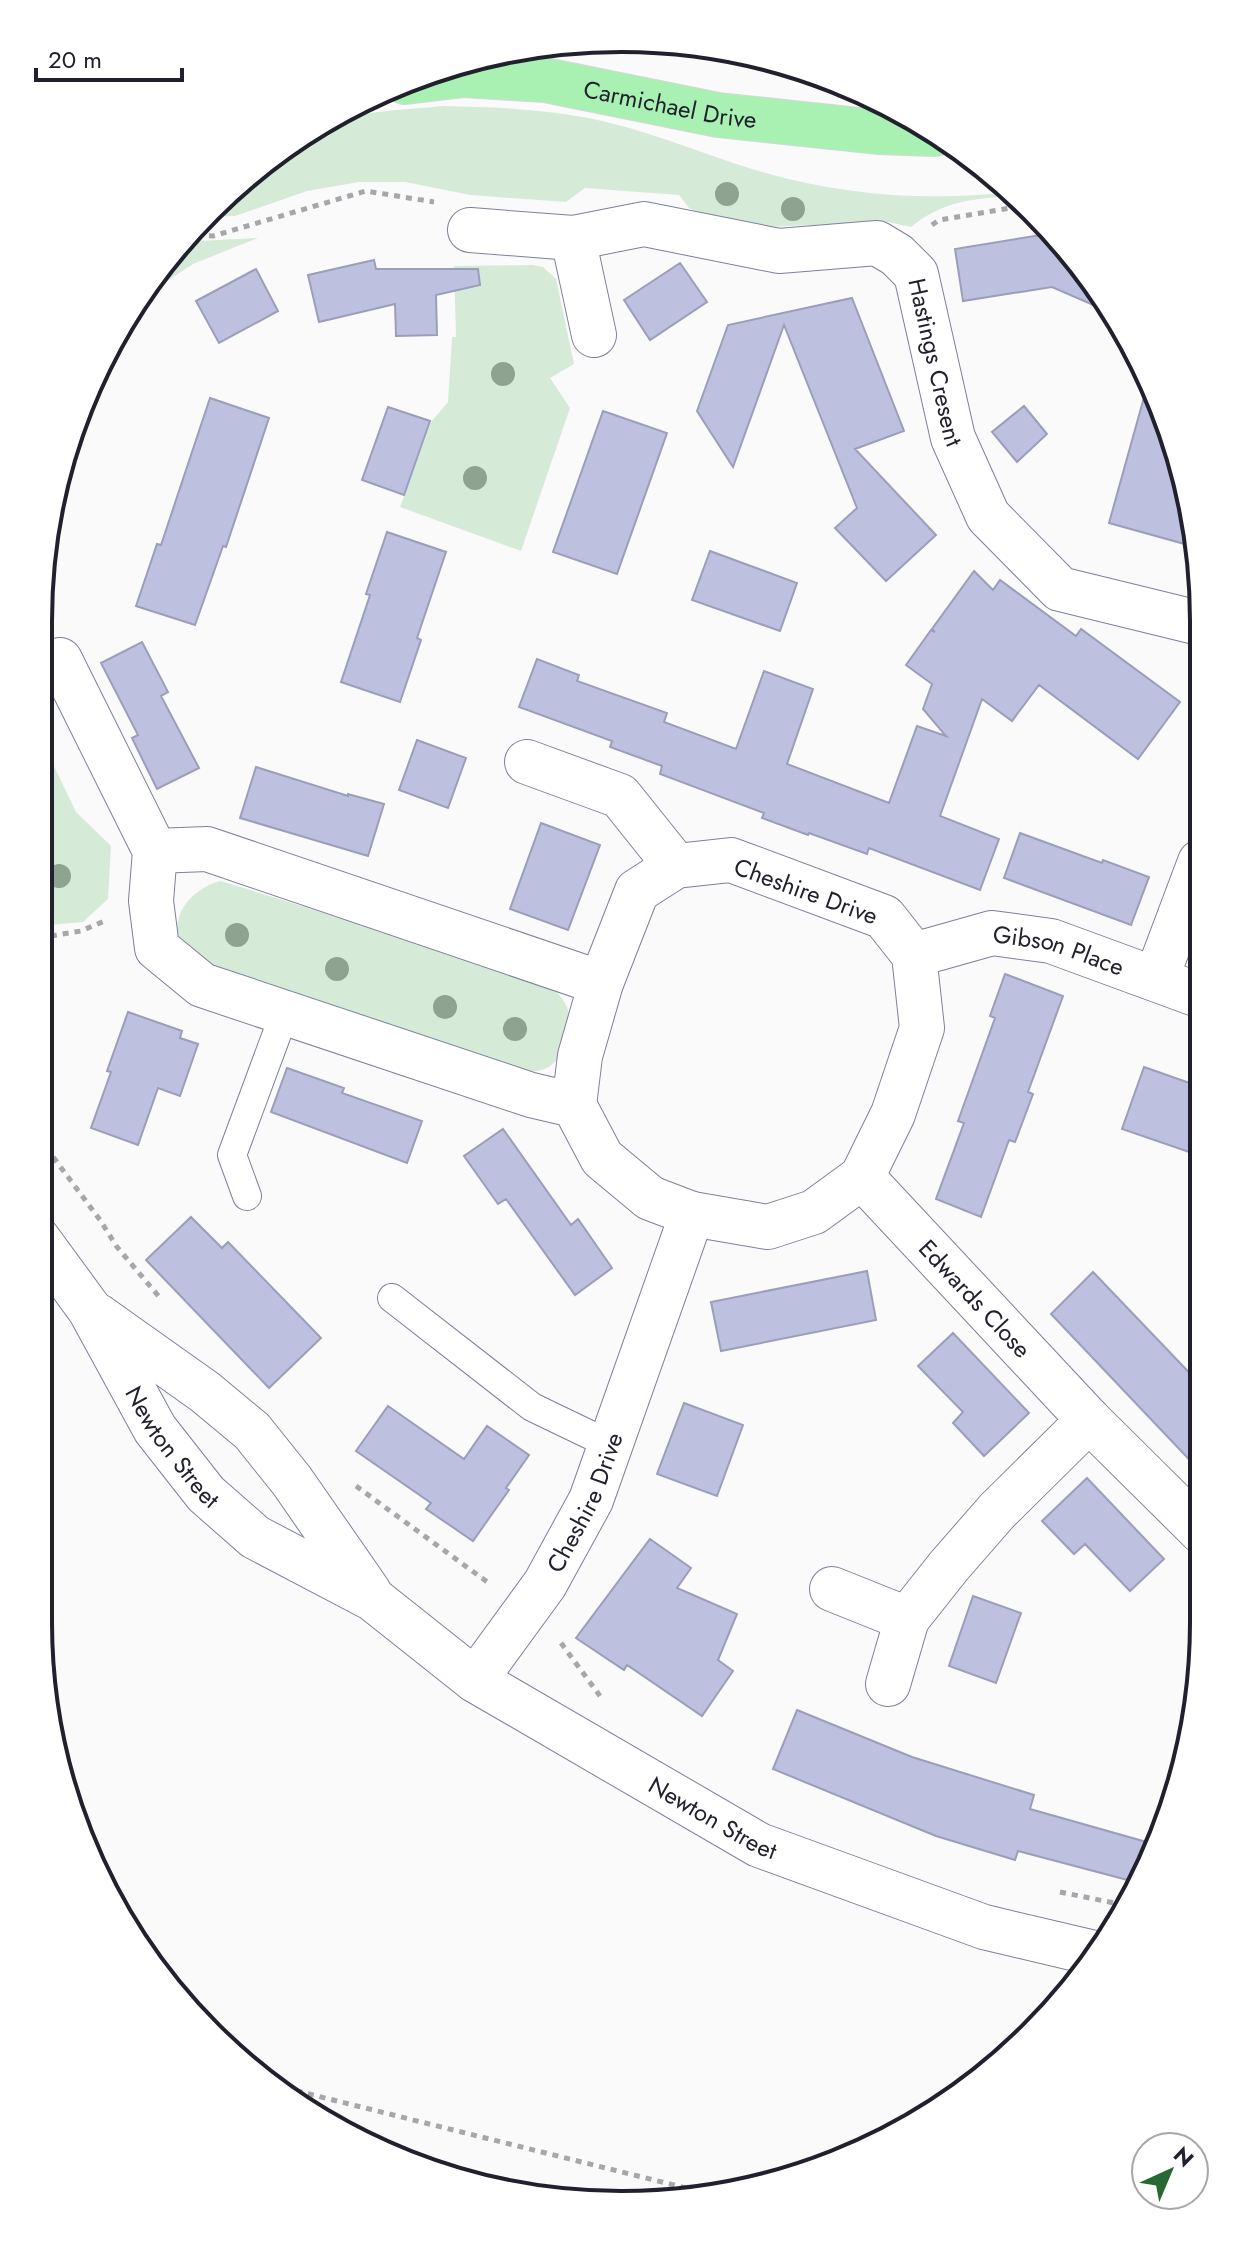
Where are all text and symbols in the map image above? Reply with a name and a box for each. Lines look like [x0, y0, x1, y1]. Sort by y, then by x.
scale bar [36, 32, 182, 82]
text: 20 m [48, 42, 102, 77]
street label: Carmichael Drive [580, 71, 758, 136]
street label: Hastings Cresent [900, 275, 972, 452]
street label: Cheshire Drive [729, 849, 883, 933]
street label: Gibson Place [991, 916, 1129, 984]
street label: Edwards Close [911, 1231, 1040, 1365]
street label: Newton Street [117, 1379, 228, 1516]
street label: Cheshire Drive [537, 1427, 631, 1579]
street label: Newton Street [642, 1767, 782, 1868]
north arrow [1130, 2131, 1210, 2211]
text: N [1166, 2139, 1201, 2174]

